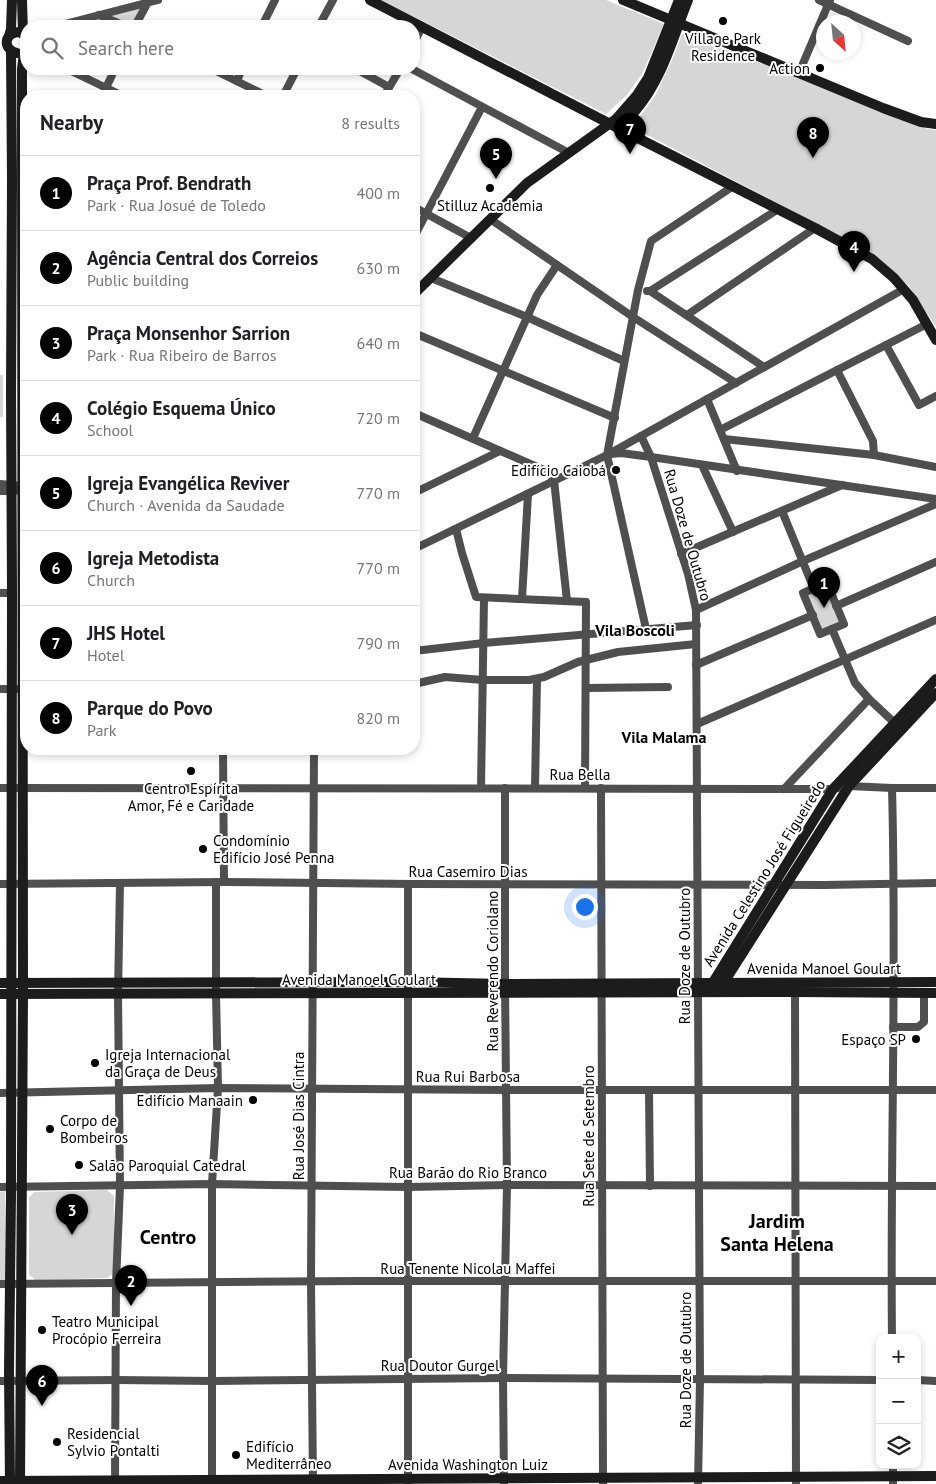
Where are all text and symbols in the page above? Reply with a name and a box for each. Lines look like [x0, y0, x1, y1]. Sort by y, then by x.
marker: Village Park Residence [717, 15, 729, 27]
north arrow [816, 15, 861, 60]
search box [20, 20, 420, 75]
place label: Village Park Residence [684, 29, 762, 65]
icon: search [38, 34, 66, 62]
text: Search here [78, 36, 174, 60]
place label: Action [769, 59, 810, 78]
marker: Action [814, 62, 826, 74]
text: Nearby [40, 109, 103, 136]
text: 8 results [341, 113, 400, 133]
pin: 7 [614, 113, 646, 154]
pin: 8 [797, 117, 829, 158]
pin: 5 [480, 138, 512, 179]
text: Praça Prof. Bendrath [87, 171, 251, 195]
marker: Stilluz Academia [484, 182, 496, 194]
text: 1 [51, 183, 61, 203]
text: 400 m [357, 183, 400, 203]
text: Park · Rua Josué de Toledo [87, 195, 266, 215]
place label: Stilluz Academia [437, 196, 543, 215]
pin: 4 [838, 231, 870, 272]
text: Agência Central dos Correios [87, 246, 318, 270]
text: 2 [51, 258, 61, 278]
text: 630 m [357, 258, 400, 278]
text: Public building [87, 270, 189, 290]
text: Praça Monsenhor Sarrion [87, 321, 290, 345]
text: 3 [51, 333, 61, 353]
text: 640 m [357, 333, 400, 353]
text: Park · Rua Ribeiro de Barros [87, 345, 277, 365]
text: Colégio Esquema Único [87, 396, 276, 420]
text: 4 [51, 408, 61, 428]
text: 720 m [357, 408, 400, 428]
text: School [87, 420, 133, 440]
place label: Edifício Caiobá [511, 461, 606, 480]
marker: Edifício Caiobá [610, 464, 622, 476]
street label: Rua Doze de Outubro [660, 467, 716, 603]
text: Igreja Evangélica Reviver [87, 471, 289, 495]
text: 5 [51, 483, 61, 503]
text: 770 m [357, 483, 400, 503]
text: Church · Avenida da Saudade [87, 495, 285, 515]
text: Igreja Metodista [87, 546, 219, 570]
text: 6 [51, 558, 61, 578]
text: 770 m [357, 558, 400, 578]
pin: 1 [808, 567, 840, 608]
text: Church [87, 570, 135, 590]
district label: Vila Boscoli [594, 620, 675, 640]
text: JHS Hotel [87, 621, 165, 645]
text: 7 [51, 633, 61, 653]
text: 790 m [357, 633, 400, 653]
text: Hotel [87, 645, 124, 665]
text: Parque do Povo [87, 696, 213, 720]
text: 8 [51, 708, 61, 728]
text: 820 m [357, 708, 400, 728]
text: Park [87, 720, 116, 740]
district label: Vila Malama [621, 727, 706, 747]
marker: Centro Espírita Amor, Fé e Caridade [185, 765, 197, 777]
street label: Rua Bella [550, 765, 610, 784]
street label: Avenida Celestino José Figueiredo [699, 776, 829, 970]
place label: Centro Espírita Amor, Fé e Caridade [128, 779, 254, 815]
place label: Condomínio Edifício José Penna [213, 831, 334, 867]
marker: Condomínio Edifício José Penna [197, 843, 209, 855]
street label: Rua Casemiro Dias [409, 862, 527, 881]
street label: Rua Doze de Outubro [675, 888, 694, 1024]
street label: Rua Reverendo Coriolano [483, 891, 502, 1051]
your location [572, 894, 598, 920]
street label: Avenida Manoel Goulart [747, 959, 901, 978]
street label: Avenida Manoel Goulart [282, 970, 436, 989]
place label: Espaço SP [841, 1030, 906, 1049]
marker: Espaço SP [910, 1033, 922, 1045]
place label: Igreja Internacional da Graça de Deus [105, 1045, 231, 1081]
street label: Rua José Dias Cintra [289, 1052, 308, 1180]
marker: Igreja Internacional da Graça de Deus [89, 1057, 101, 1069]
street label: Rua Sete de Setembro [579, 1065, 598, 1207]
street label: Rua Rui Barbosa [416, 1067, 520, 1086]
place label: Edifício Manaain [137, 1091, 243, 1110]
marker: Edifício Manaain [247, 1094, 259, 1106]
place label: Corpo de Bombeiros [60, 1111, 128, 1147]
marker: Corpo de Bombeiros [44, 1123, 56, 1135]
place label: Salão Paroquial Catedral [89, 1156, 247, 1175]
marker: Salão Paroquial Catedral [73, 1159, 85, 1171]
street label: Rua Barão do Rio Branco [389, 1163, 547, 1182]
pin: 3 [56, 1194, 88, 1235]
district label: Jardim Santa Helena [720, 1208, 834, 1257]
district label: Centro [140, 1224, 196, 1250]
street label: Rua Tenente Nicolau Maffei [380, 1259, 556, 1278]
pin: 2 [115, 1265, 147, 1306]
street label: Rua Doze de Outubro [676, 1292, 695, 1428]
place label: Teatro Municipal Procópio Ferreira [52, 1312, 161, 1348]
marker: Teatro Municipal Procópio Ferreira [36, 1324, 48, 1336]
map controls [876, 1334, 921, 1469]
button: + [876, 1334, 921, 1379]
street label: Rua Doutor Gurgel [381, 1356, 500, 1375]
pin: 6 [26, 1365, 58, 1406]
button: − [876, 1379, 921, 1424]
place label: Residencial Sylvio Pontalti [67, 1424, 160, 1460]
button: layers [876, 1424, 921, 1469]
marker: Residencial Sylvio Pontalti [51, 1436, 63, 1448]
place label: Edifício Mediterrâneo [246, 1437, 331, 1473]
marker: Edifício Mediterrâneo [230, 1449, 242, 1461]
street label: Avenida Washington Luiz [388, 1455, 548, 1474]

